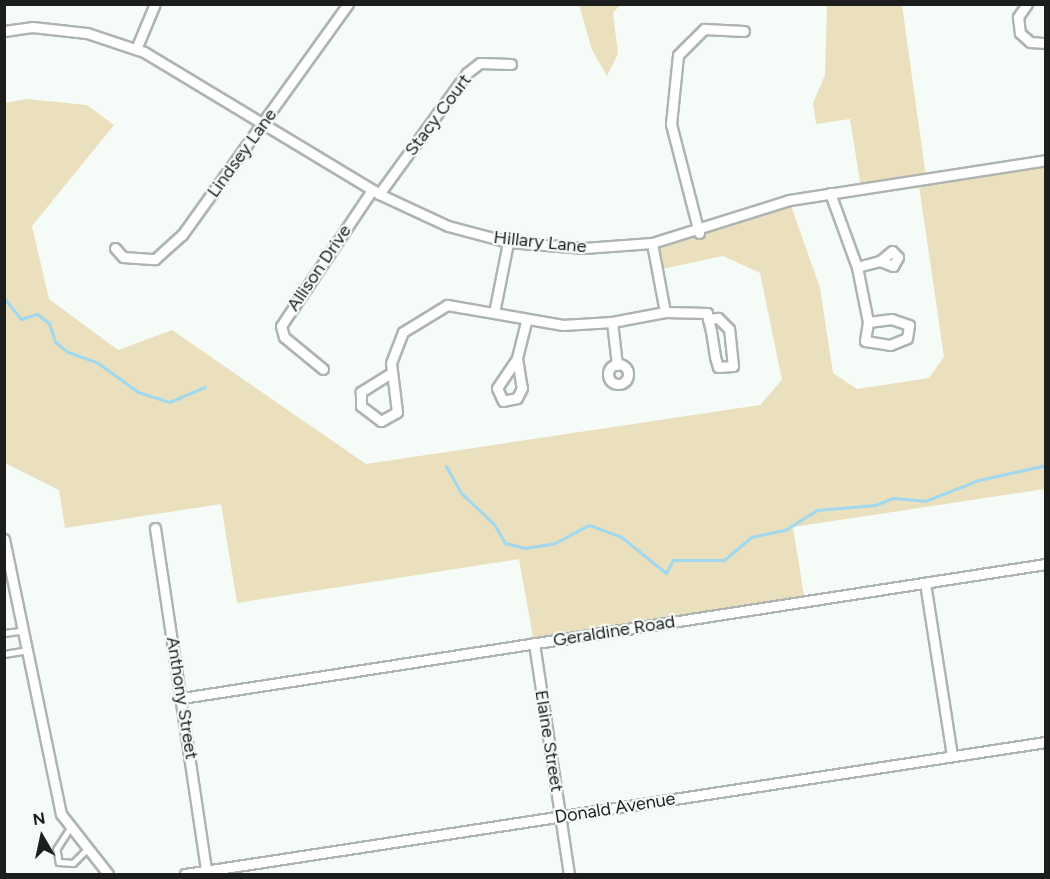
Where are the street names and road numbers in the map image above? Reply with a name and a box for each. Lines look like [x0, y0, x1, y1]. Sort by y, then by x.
street label: Stacy Court [400, 70, 476, 160]
street label: Lindsey Lane [203, 104, 281, 202]
street label: Allison Drive [282, 221, 356, 315]
street label: Hillary Lane [493, 226, 587, 258]
street label: Geraldine Road [551, 611, 677, 651]
street label: Anthony Street [162, 635, 202, 761]
street label: Elaine Street [530, 689, 568, 793]
street label: Donald Avenue [553, 788, 677, 828]

